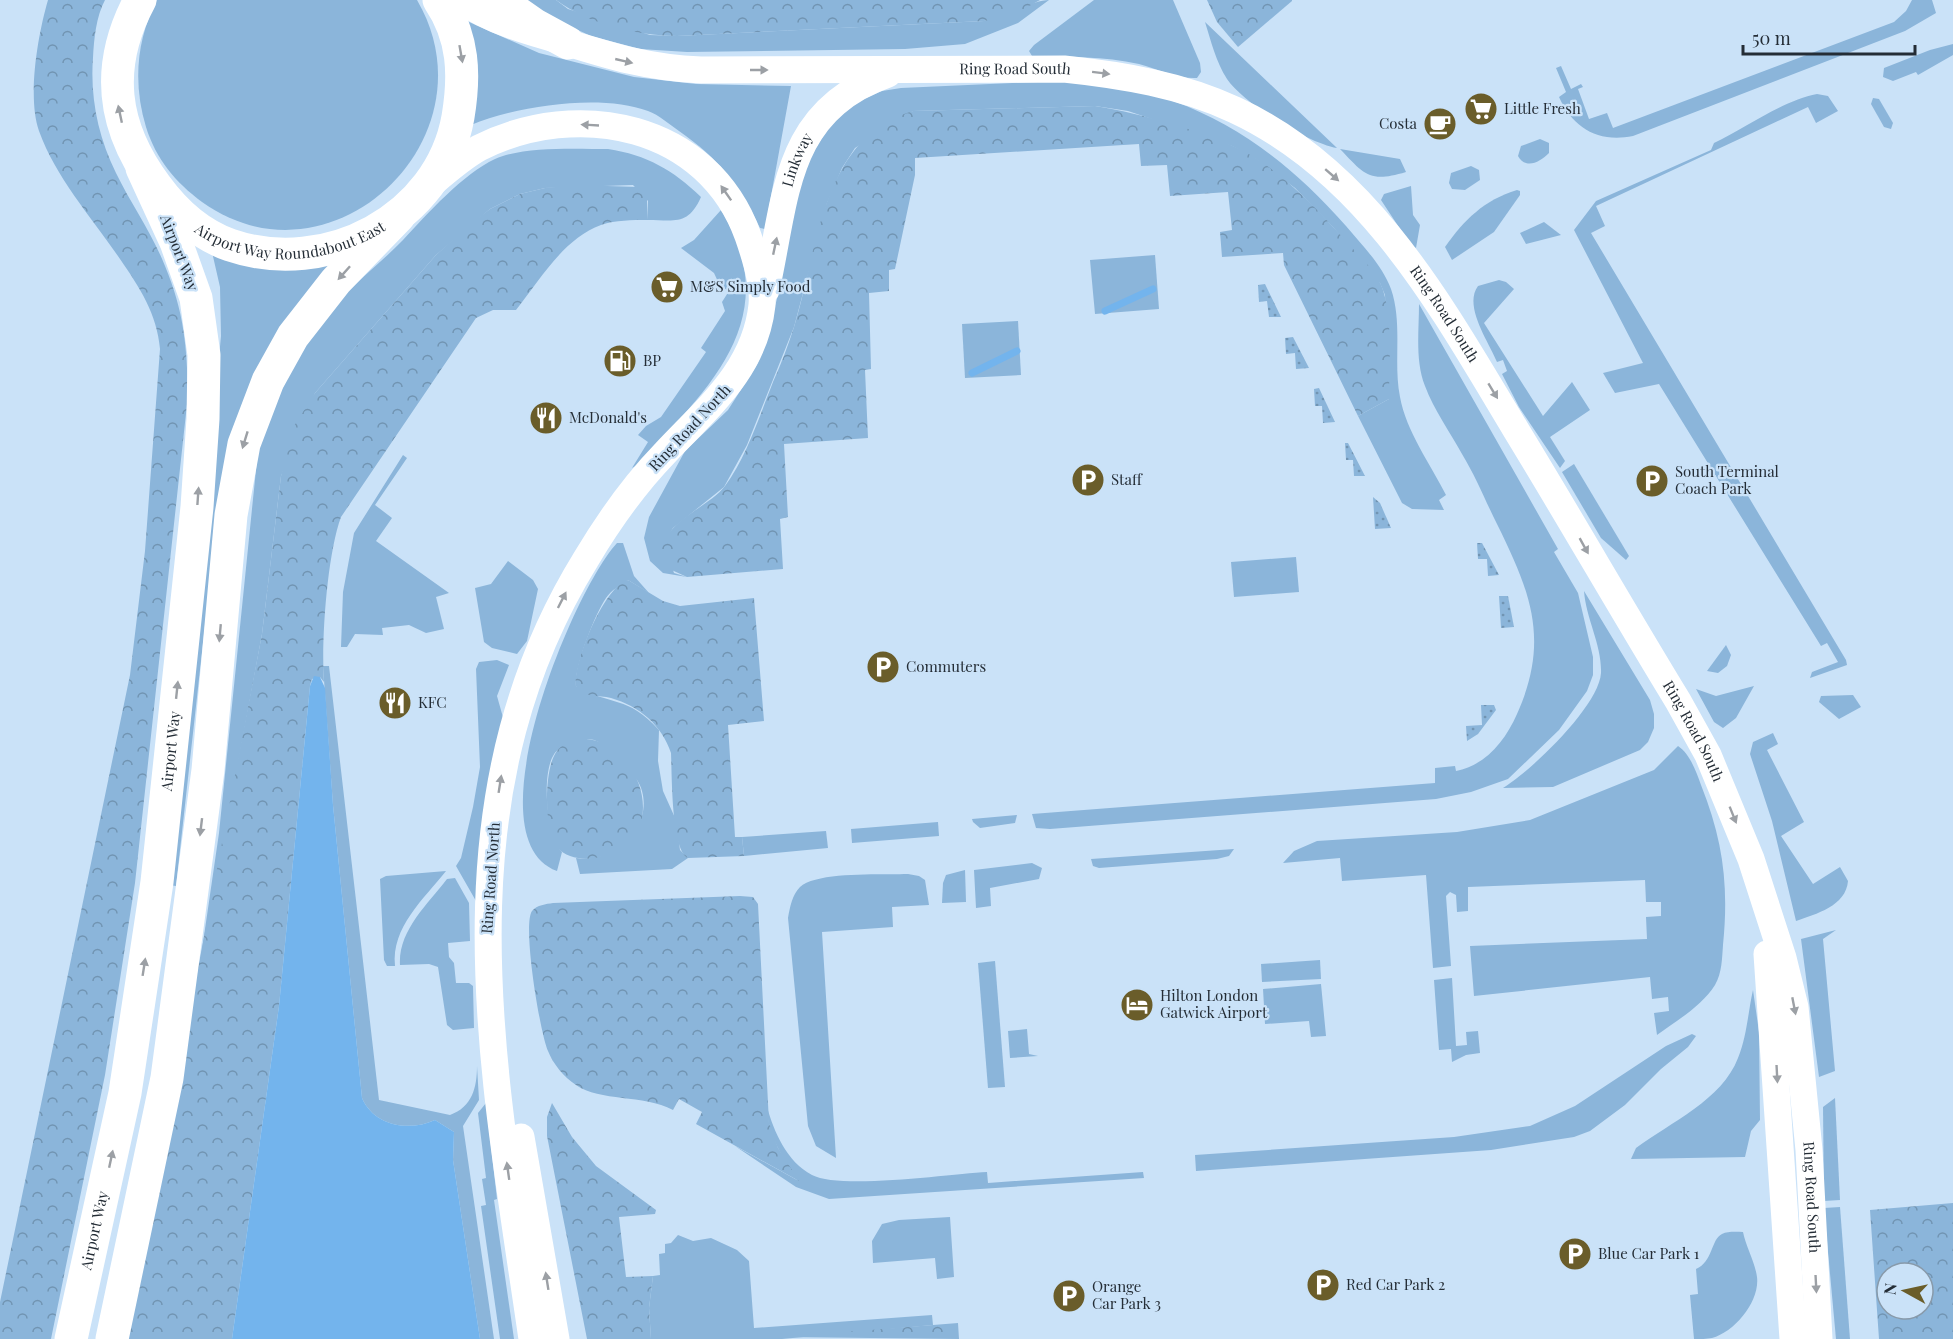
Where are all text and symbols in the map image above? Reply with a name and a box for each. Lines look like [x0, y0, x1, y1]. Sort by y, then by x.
scale bar [1743, 18, 1916, 56]
text: 50 m [1752, 26, 1791, 50]
one-way arrow [457, 45, 466, 64]
one-way arrow [614, 57, 633, 66]
street label: Ring Road South [959, 58, 1072, 79]
one-way arrow [750, 65, 769, 75]
one-way arrow [1091, 68, 1110, 78]
supermarket icon: Little Fresh [1463, 91, 1499, 127]
place label: Little Fresh [1504, 98, 1581, 118]
one-way arrow [115, 105, 125, 123]
cafe icon: Costa [1422, 106, 1458, 142]
place label: Costa [1379, 113, 1418, 133]
one-way arrow [581, 120, 600, 129]
street label: Linkway [777, 128, 817, 189]
one-way arrow [1324, 168, 1339, 181]
one-way arrow [720, 186, 732, 202]
street label: Airport Way [156, 211, 204, 294]
street label: Airport Way Roundabout East [190, 213, 390, 231]
text: Airport Way Roundabout East [191, 216, 389, 263]
one-way arrow [771, 236, 781, 255]
street label: Ring Road South [1406, 261, 1484, 366]
one-way arrow [338, 265, 351, 280]
supermarket icon: M&S Simply Food [649, 269, 685, 305]
place label: M&S Simply Food [690, 276, 811, 296]
fuel station icon: BP [602, 343, 638, 379]
place label: BP [643, 350, 661, 370]
street label: Ring Road North [644, 379, 735, 475]
one-way arrow [1487, 383, 1498, 399]
restaurant icon: McDonald's [528, 400, 564, 436]
place label: McDonald's [569, 407, 647, 427]
one-way arrow [240, 431, 250, 449]
place label: South Terminal Coach Park [1675, 461, 1779, 498]
parking icon: Staff [1070, 462, 1106, 498]
parking icon: South Terminal Coach Park [1634, 463, 1670, 499]
place label: Staff [1111, 469, 1143, 489]
one-way arrow [193, 486, 203, 505]
one-way arrow [1579, 537, 1589, 554]
one-way arrow [557, 591, 567, 608]
one-way arrow [215, 623, 225, 642]
parking icon: Commuters [865, 649, 901, 685]
place label: Commuters [906, 656, 986, 676]
street label: Ring Road South [1659, 677, 1729, 784]
one-way arrow [173, 680, 182, 699]
restaurant icon: KFC [377, 685, 413, 721]
place label: KFC [418, 692, 447, 712]
street label: Airport Way [156, 709, 184, 793]
one-way arrow [495, 775, 504, 794]
one-way arrow [1728, 807, 1738, 825]
one-way arrow [196, 817, 206, 836]
street label: Ring Road North [476, 821, 504, 934]
one-way arrow [139, 957, 148, 976]
place label: Hilton London Gatwick Airport [1160, 985, 1268, 1022]
hotel icon: Hilton London Gatwick Airport [1119, 987, 1155, 1023]
one-way arrow [1790, 997, 1799, 1016]
one-way arrow [1772, 1064, 1781, 1083]
street label: Ring Road South [1799, 1141, 1825, 1254]
one-way arrow [107, 1149, 116, 1168]
one-way arrow [504, 1162, 513, 1181]
street label: Airport Way [75, 1189, 112, 1273]
parking icon: Blue Car Park 1 [1557, 1236, 1593, 1272]
place label: Blue Car Park 1 [1598, 1243, 1700, 1263]
north arrow [1875, 1261, 1935, 1321]
parking icon: Red Car Park 2 [1305, 1267, 1341, 1303]
one-way arrow [543, 1272, 552, 1291]
place label: Red Car Park 2 [1346, 1274, 1445, 1294]
one-way arrow [1812, 1275, 1821, 1294]
place label: Orange Car Park 3 [1092, 1276, 1161, 1313]
parking icon: Orange Car Park 3 [1051, 1278, 1087, 1314]
text: N [1878, 1281, 1901, 1296]

